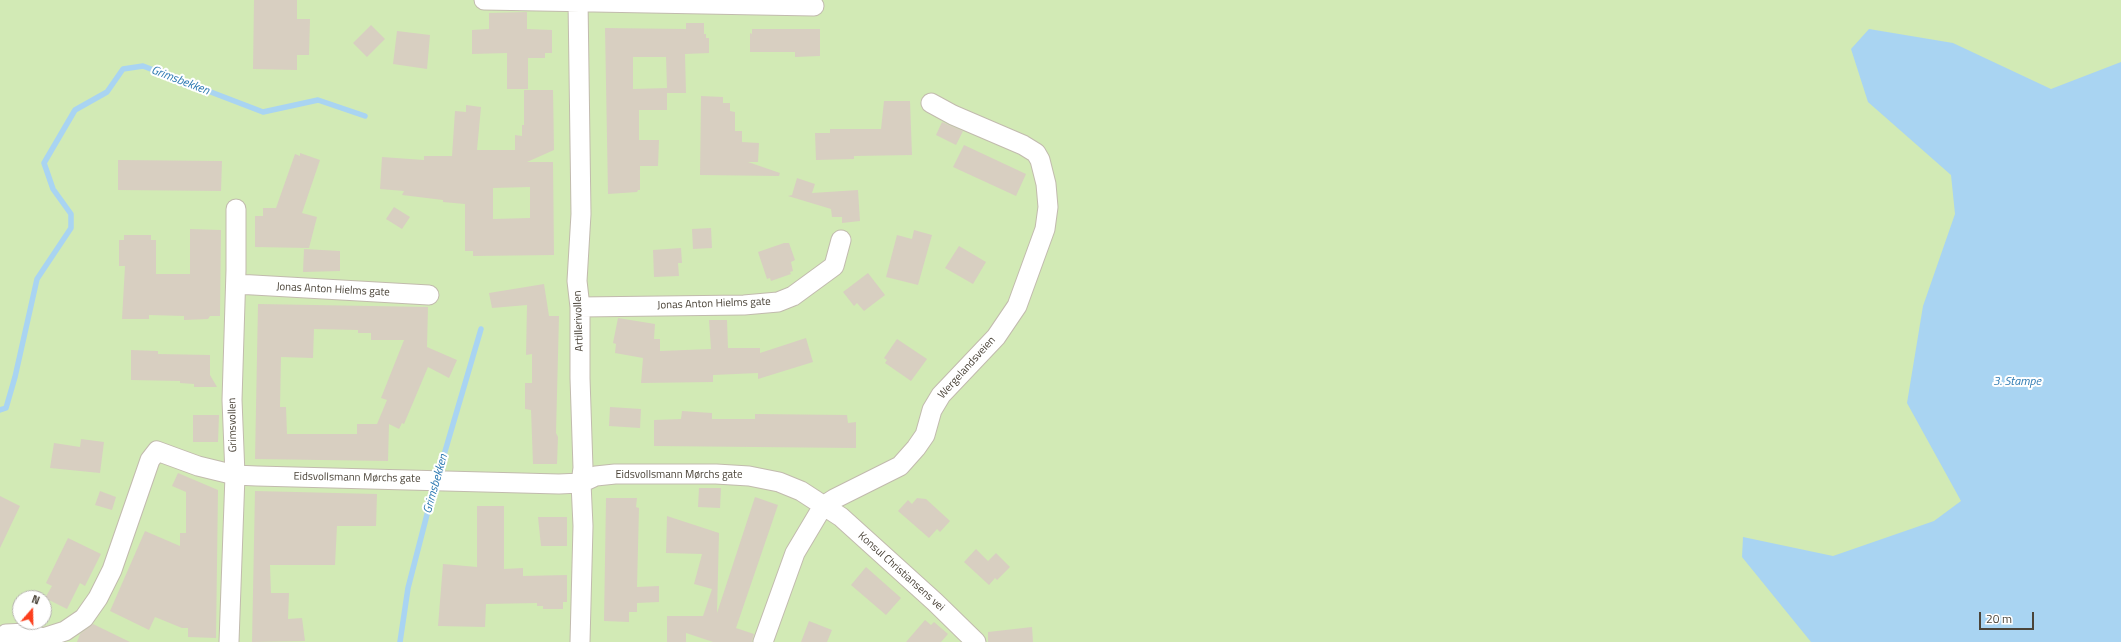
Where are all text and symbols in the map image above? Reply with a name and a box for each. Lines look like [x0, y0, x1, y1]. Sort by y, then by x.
water label: Grimsbekken [149, 63, 211, 99]
street label: Jonas Anton Hielms gate [276, 280, 390, 300]
street label: Artillerivollen [571, 290, 587, 352]
street label: Jonas Anton Hielms gate [657, 295, 771, 313]
street label: Wergelandsveien [936, 334, 998, 402]
water label: 3. Stampe [1993, 375, 2041, 389]
street label: Grimsvollen [226, 398, 240, 452]
water label: Grimsbekken [421, 453, 451, 515]
street label: Eidsvollsmann Mørchs gate [616, 468, 742, 482]
street label: Eidsvollsmann Mørchs gate [293, 470, 421, 486]
street label: Konsul Christiansens vei [855, 530, 947, 614]
north arrow [12, 590, 52, 630]
text: N [29, 591, 42, 608]
scale bar [1981, 604, 2036, 630]
text: 20 m [1986, 609, 2012, 628]

